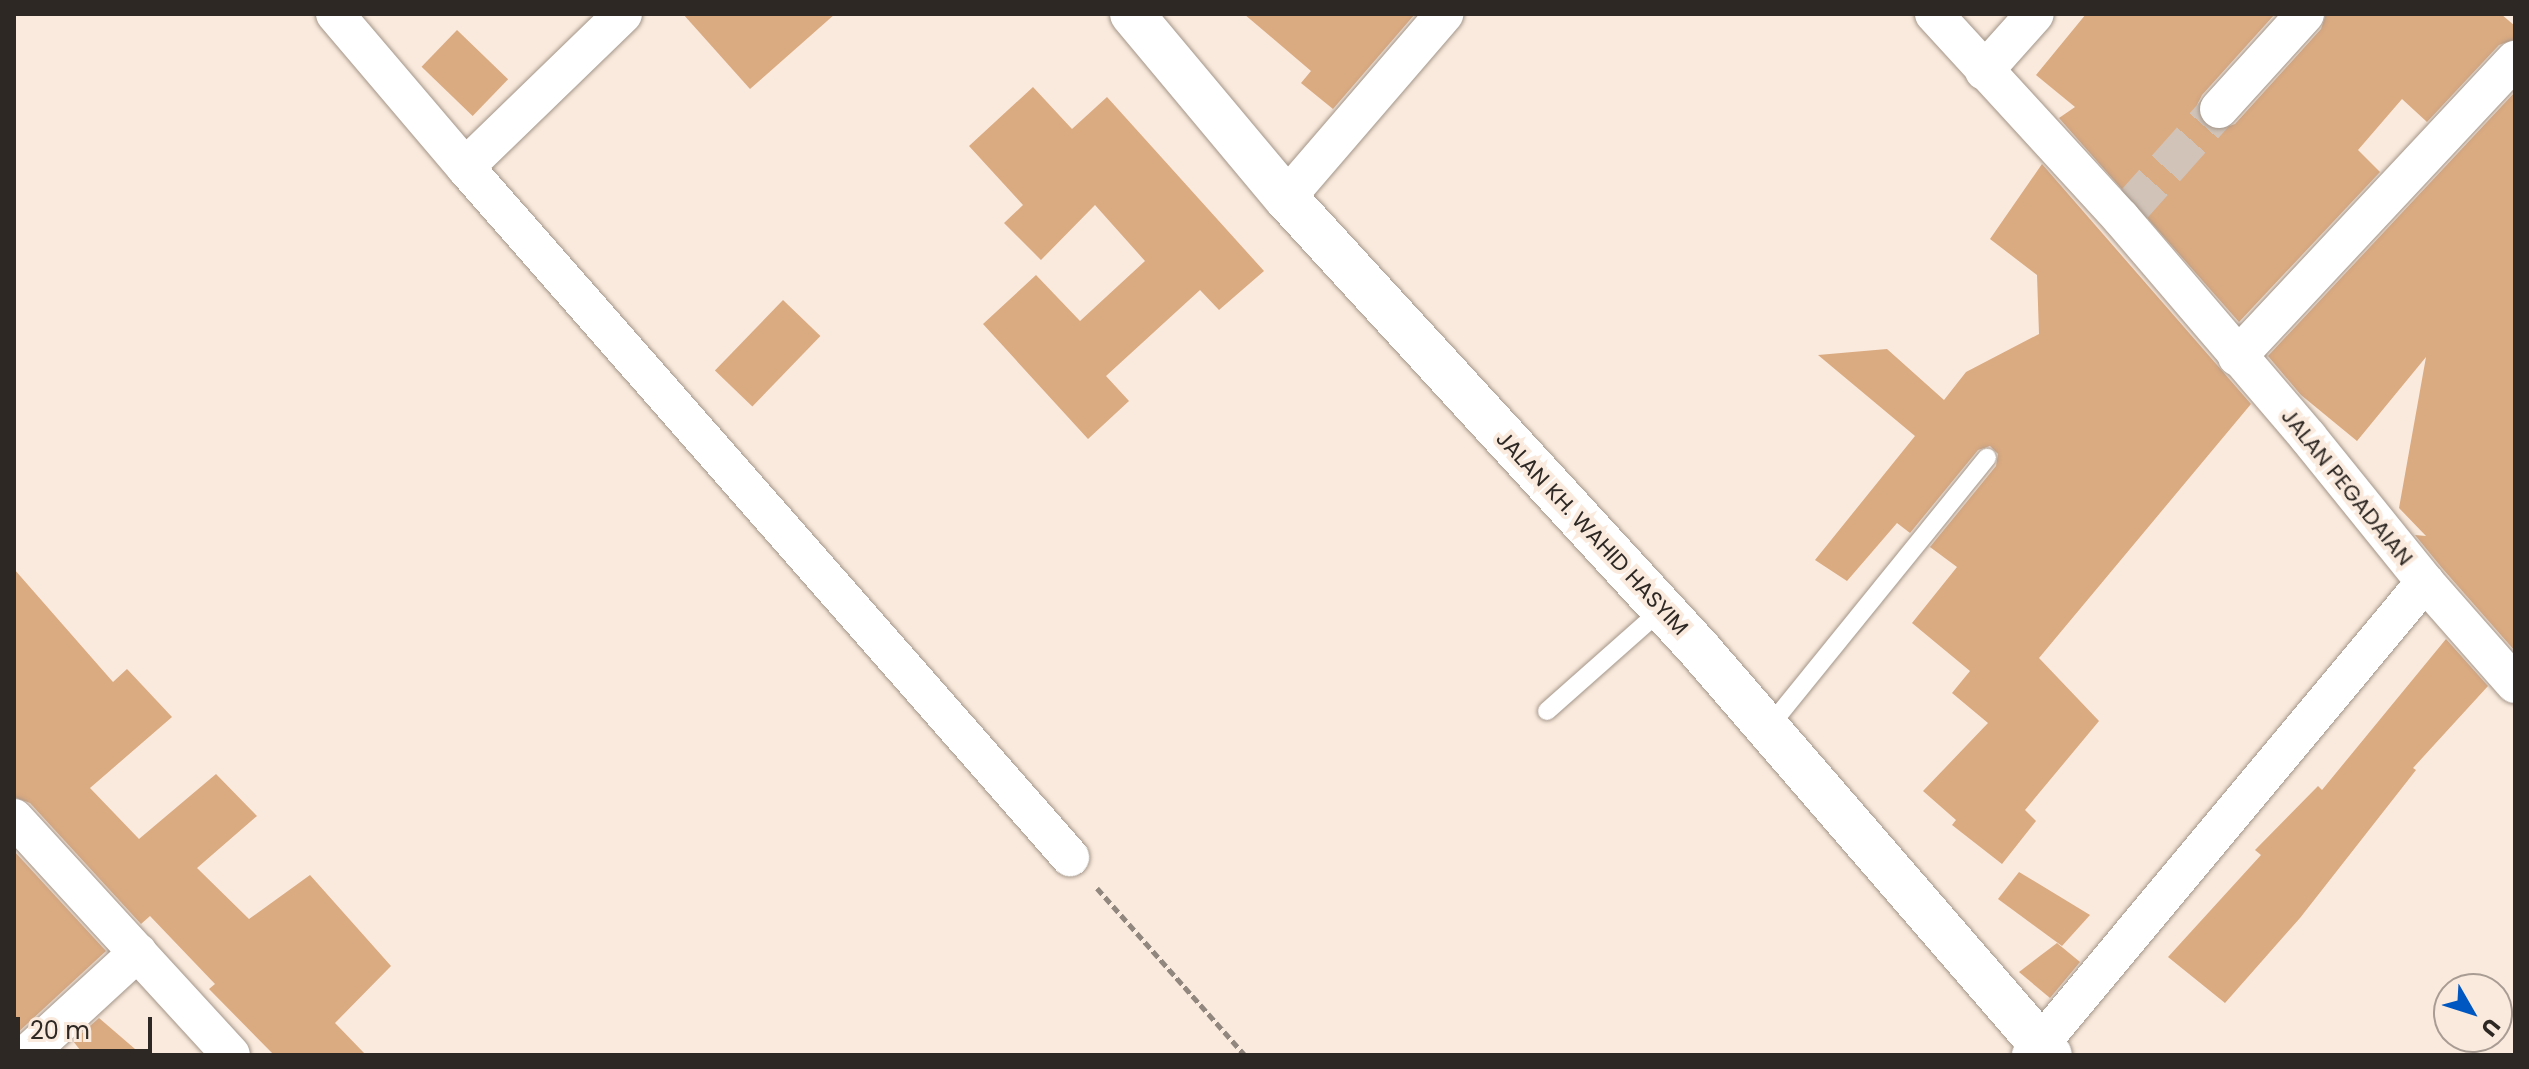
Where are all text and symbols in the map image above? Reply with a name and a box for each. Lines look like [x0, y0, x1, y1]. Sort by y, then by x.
street label: JALAN PEGADAIAN [2276, 403, 2418, 571]
street label: JALAN KH. WAHID HASYIM [1490, 425, 1694, 641]
north arrow [2433, 973, 2513, 1053]
scale bar [20, 1001, 156, 1051]
text: U [2474, 1011, 2507, 1043]
text: 20 m [30, 1014, 90, 1047]

